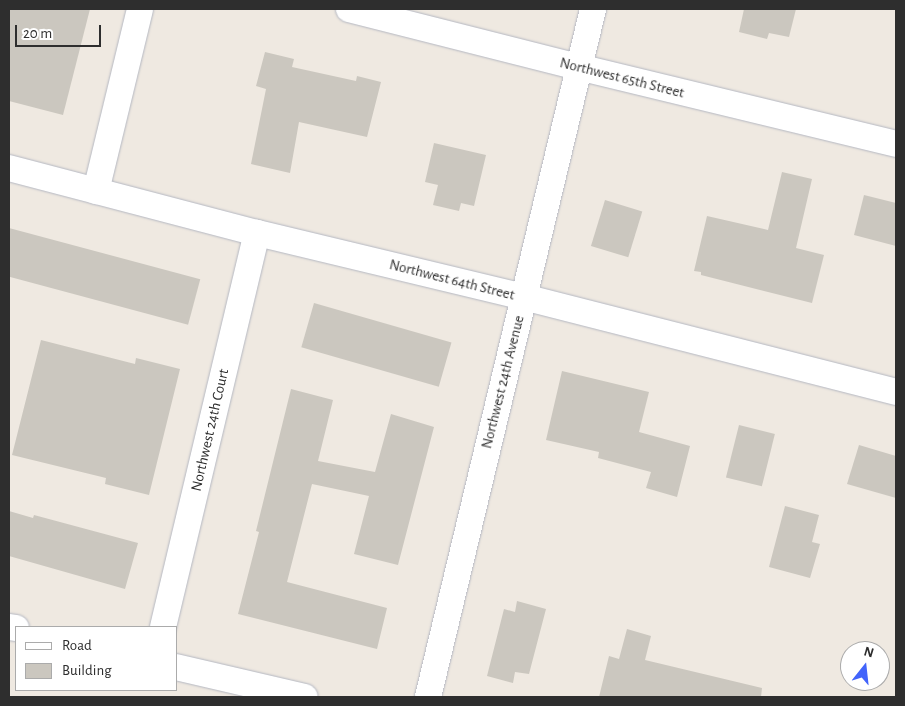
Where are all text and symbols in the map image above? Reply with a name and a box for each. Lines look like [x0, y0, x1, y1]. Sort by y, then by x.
scale bar [18, 15, 104, 47]
text: 20 m [23, 26, 52, 41]
street label: Northwest 65th Street [558, 54, 686, 102]
street label: Northwest 64th Street [387, 256, 517, 304]
street label: Northwest 24th Avenue [478, 313, 528, 451]
street label: Northwest 24th Court [187, 367, 233, 493]
legend [15, 626, 178, 691]
text: Road [62, 638, 92, 653]
north arrow [840, 641, 890, 691]
text: N [862, 644, 875, 661]
text: Building [62, 663, 112, 678]

